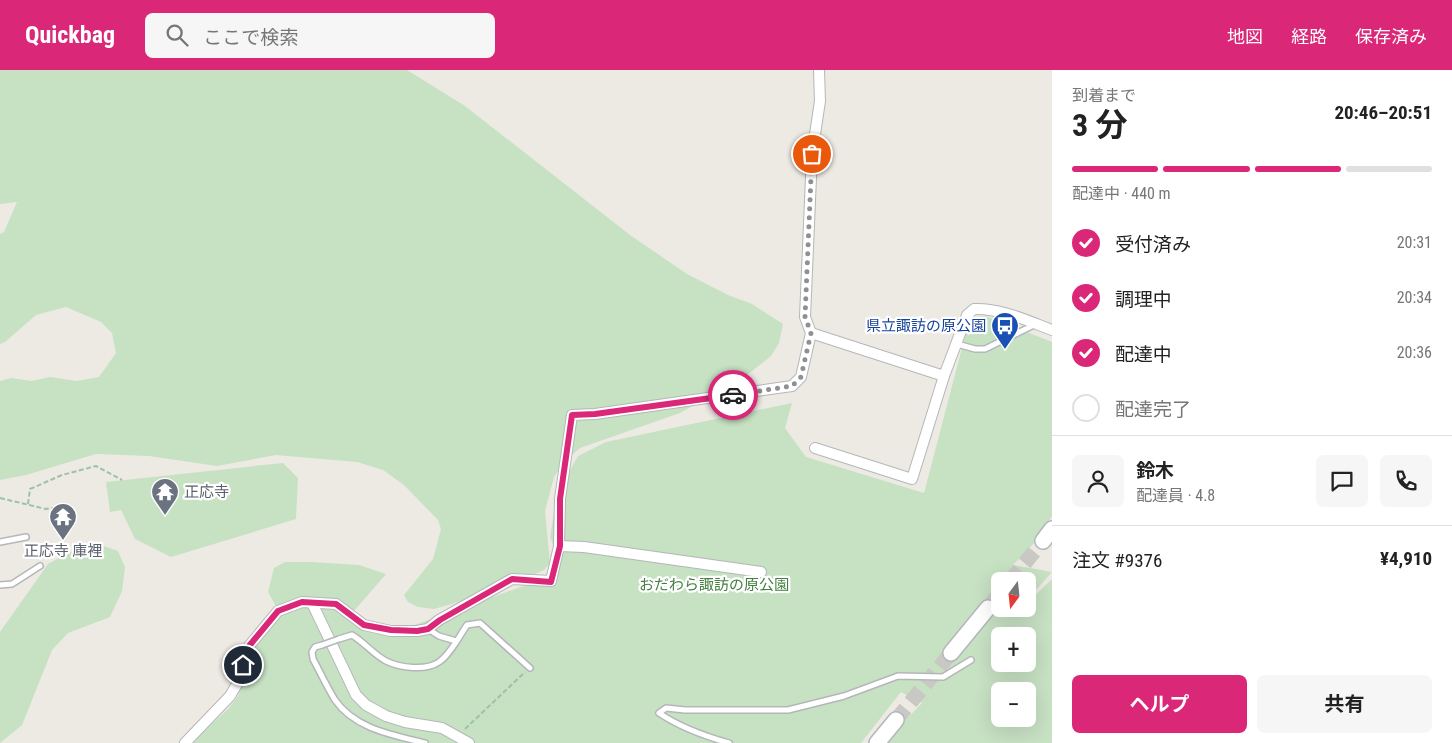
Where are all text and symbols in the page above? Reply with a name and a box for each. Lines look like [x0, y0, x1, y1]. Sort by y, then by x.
search box [145, 13, 495, 58]
text: Quickbag [25, 21, 115, 49]
icon: search [163, 21, 191, 49]
text: ここで検索 [203, 26, 298, 49]
text: 地図 [1227, 26, 1263, 47]
text: 経路 [1291, 26, 1327, 47]
text: 保存済み [1355, 26, 1427, 47]
text: 到着まで [1072, 86, 1136, 105]
text: 20:46–20:51 [1334, 101, 1432, 124]
text: 3 分 [1072, 106, 1128, 144]
pin [791, 133, 833, 175]
icon: bag [798, 140, 826, 168]
text: 配達中 · 440 m [1072, 184, 1171, 203]
icon: check [1072, 229, 1100, 257]
text: 受付済み [1115, 233, 1191, 256]
text: 20:31 [1397, 233, 1432, 252]
icon: check [1072, 284, 1100, 312]
text: 調理中 [1115, 288, 1172, 311]
text: 20:34 [1397, 288, 1432, 307]
bus stop icon: 県立諏訪の原公園 [990, 311, 1020, 350]
place label: 県立諏訪の原公園 [866, 317, 986, 335]
icon: check [1072, 339, 1100, 367]
text: 配達中 [1115, 343, 1172, 366]
text: 20:36 [1397, 343, 1432, 362]
courier [708, 370, 758, 420]
icon: car [719, 381, 747, 409]
text: 配達完了 [1115, 398, 1191, 421]
button: person [1072, 455, 1124, 507]
button: chat [1316, 455, 1368, 507]
button: phone [1380, 455, 1432, 507]
text: 鈴木 [1136, 459, 1174, 482]
temple icon: 正応寺 [150, 477, 180, 516]
place label: 正応寺 [184, 483, 229, 501]
text: 配達員 · 4.8 [1136, 486, 1215, 505]
temple icon: 正応寺 庫裡 [48, 502, 78, 541]
place label: 正応寺 庫裡 [24, 542, 102, 560]
text: ¥4,910 [1380, 547, 1432, 570]
text: 注文 #9376 [1072, 549, 1162, 572]
north arrow [991, 572, 1036, 618]
map controls [991, 572, 1036, 727]
park label: おだわら諏訪の原公園 [639, 576, 789, 594]
button: + [991, 627, 1036, 672]
pin [222, 644, 264, 686]
icon: home [229, 651, 257, 679]
button: ヘルプ [1072, 675, 1247, 733]
button: 共有 [1257, 675, 1432, 733]
button: − [991, 682, 1036, 727]

